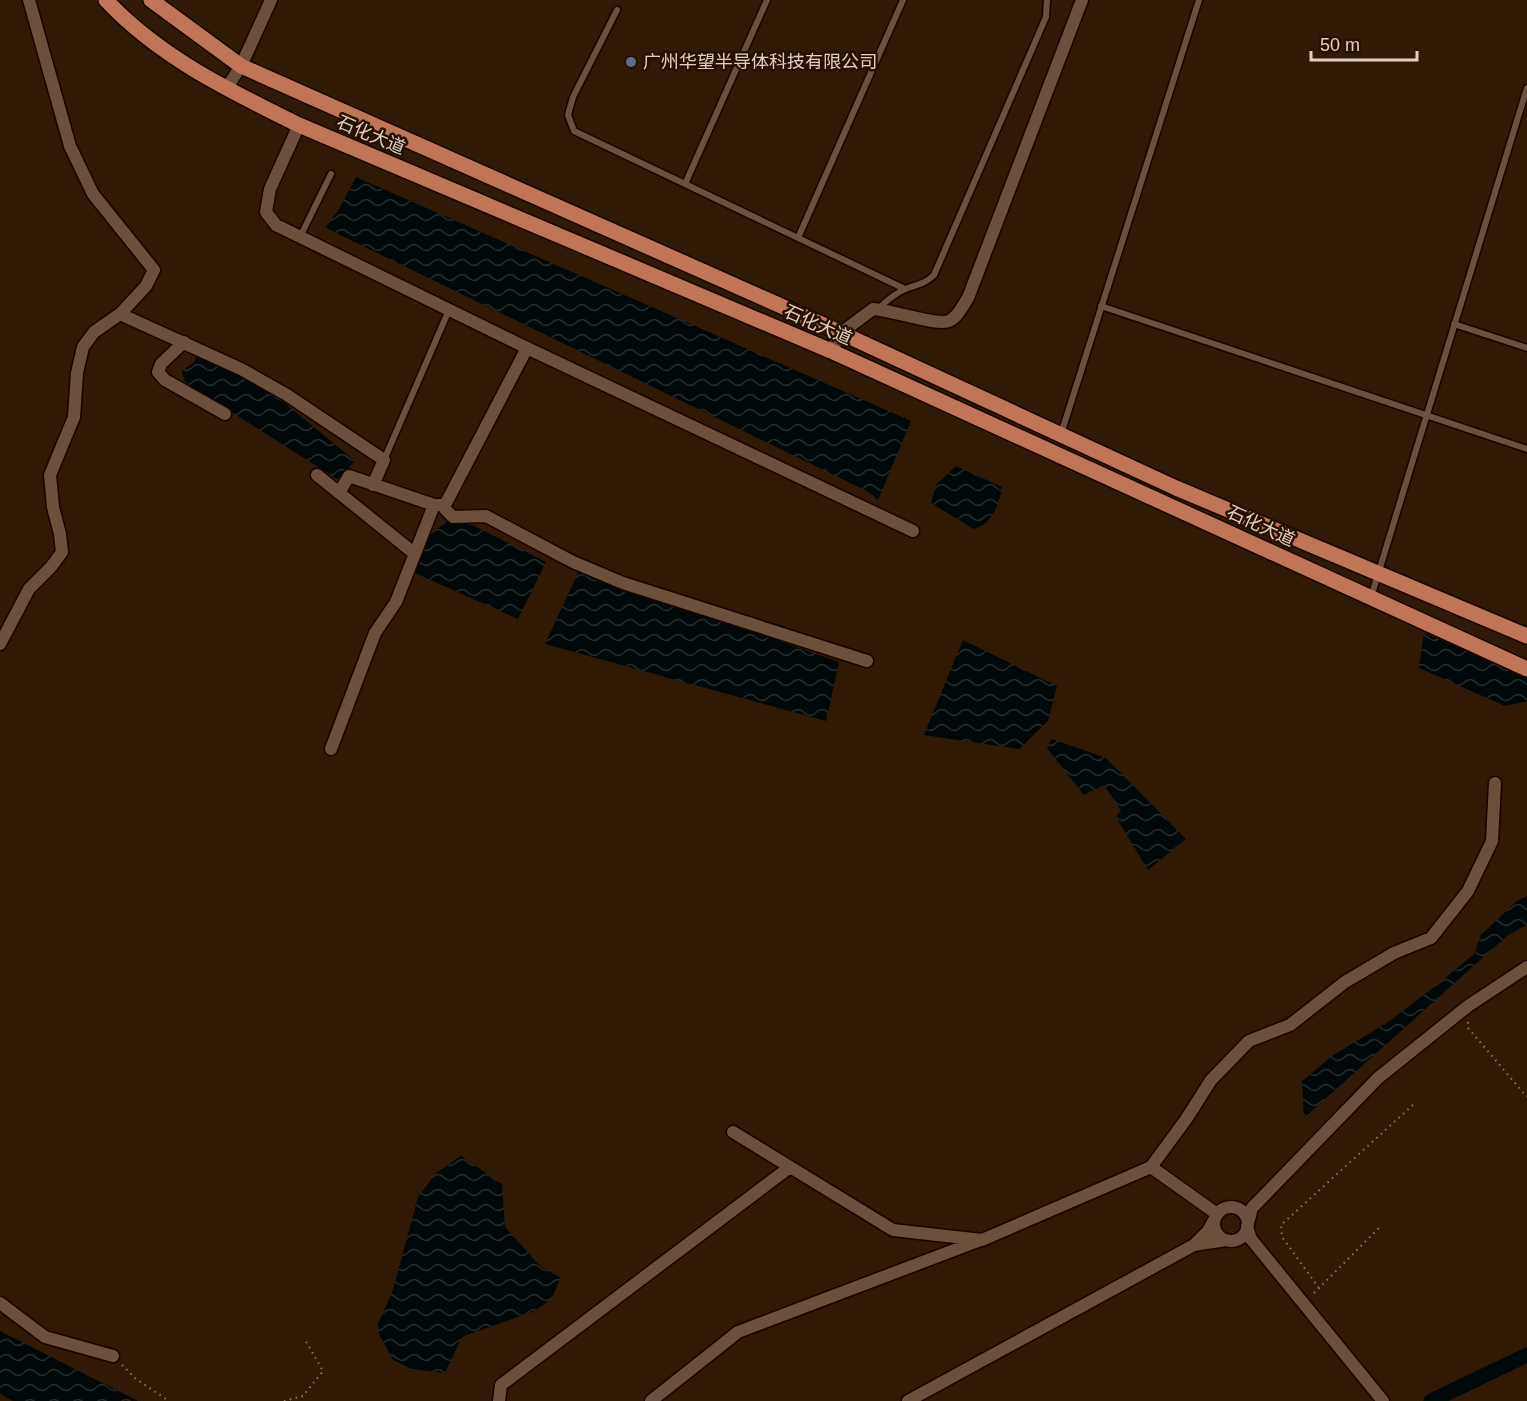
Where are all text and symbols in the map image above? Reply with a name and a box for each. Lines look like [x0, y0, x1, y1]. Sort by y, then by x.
scale bar [1311, 24, 1418, 62]
text: 50 m [1320, 35, 1360, 55]
place label: 广州华望半导体科技有限公司 [643, 52, 877, 72]
marker: 广州华望半导体科技有限公司 [624, 55, 638, 69]
street label: 石化大道 [334, 112, 408, 158]
street label: 石化大道 [781, 301, 855, 349]
street label: 石化大道 [1224, 502, 1298, 550]

